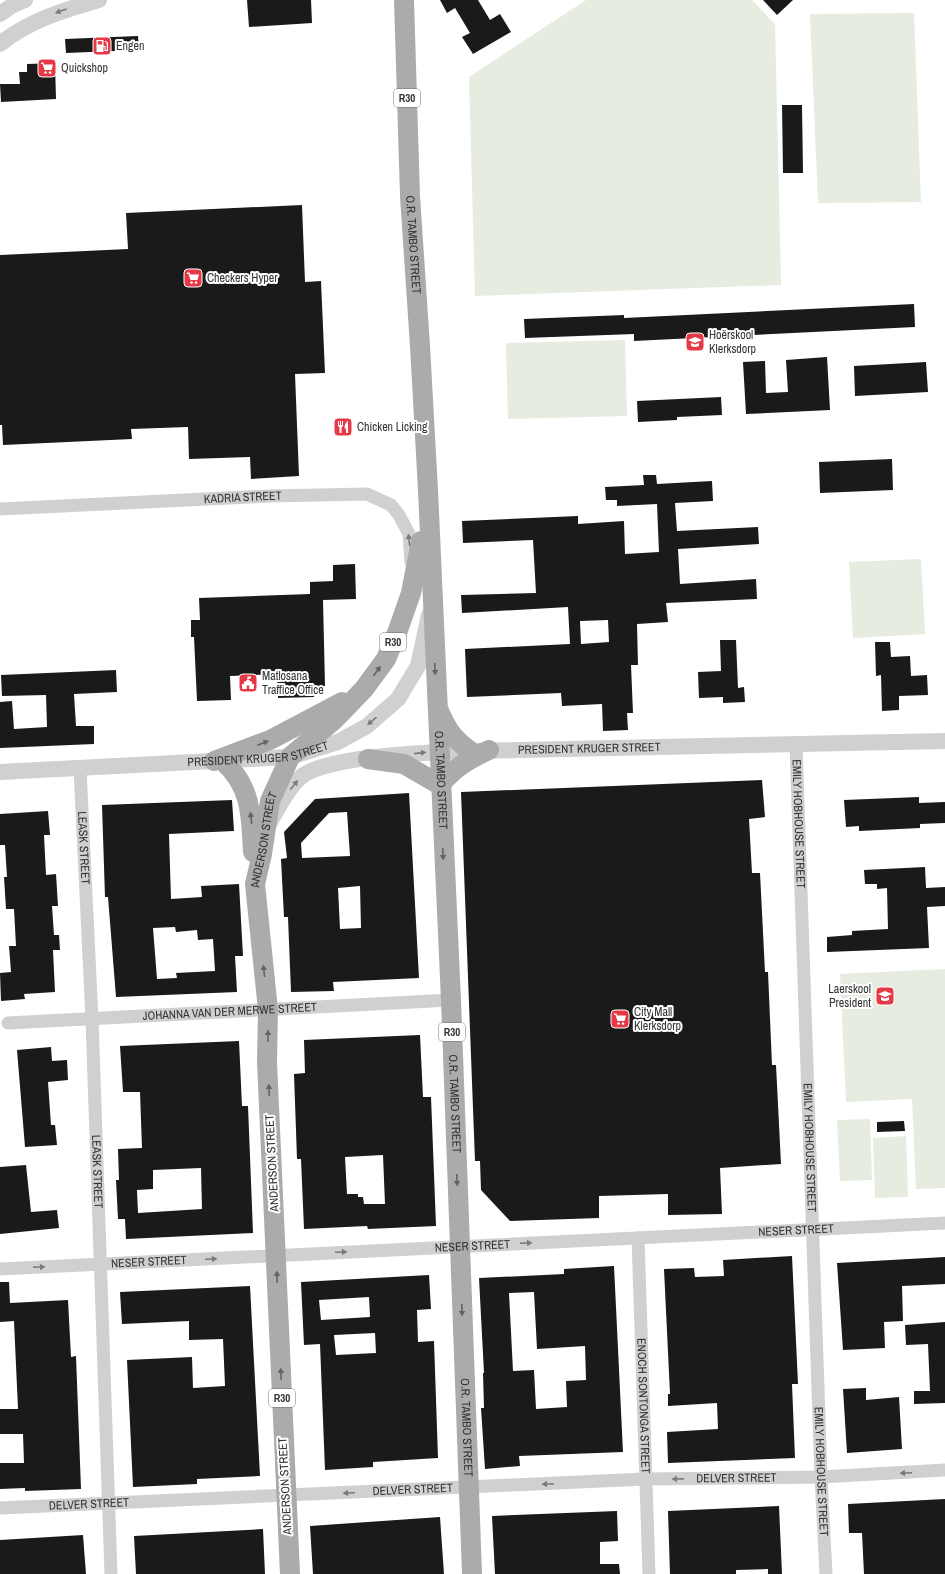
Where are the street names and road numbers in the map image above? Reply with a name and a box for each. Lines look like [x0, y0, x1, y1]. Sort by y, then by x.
road number: R30 [394, 89, 420, 107]
street label: O.R. TAMBO STREET [402, 195, 425, 295]
street label: KADRIA STREET [203, 488, 282, 507]
road number: R30 [380, 633, 406, 651]
street label: O.R. TAMBO STREET [431, 730, 451, 830]
street label: PRESIDENT KRUGER STREET [187, 737, 331, 770]
street label: PRESIDENT KRUGER STREET [518, 739, 661, 758]
street label: EMILY HOBHOUSE STREET [788, 759, 809, 889]
street label: ANDERSON STREET [247, 789, 281, 890]
street label: LEASK STREET [74, 811, 94, 885]
street label: JOHANNA VAN DER MERWE STREET [142, 999, 317, 1024]
road number: R30 [439, 1023, 465, 1041]
street label: O.R. TAMBO STREET [445, 1054, 465, 1153]
street label: EMILY HOBHOUSE STREET [800, 1083, 820, 1213]
street label: ANDERSON STREET [261, 1114, 283, 1213]
street label: LEASK STREET [88, 1135, 106, 1209]
street label: NESER STREET [758, 1220, 834, 1240]
street label: NESER STREET [434, 1236, 511, 1256]
street label: NESER STREET [111, 1252, 187, 1272]
street label: ENOCH SONTONGA STREET [633, 1338, 654, 1474]
street label: O.R. TAMBO STREET [457, 1378, 476, 1477]
road number: R30 [269, 1389, 295, 1407]
street label: EMILY HOBHOUSE STREET [811, 1407, 832, 1537]
street label: ANDERSON STREET [274, 1437, 296, 1536]
street label: DELVER STREET [696, 1470, 777, 1486]
street label: DELVER STREET [372, 1480, 453, 1499]
street label: DELVER STREET [48, 1494, 129, 1514]

